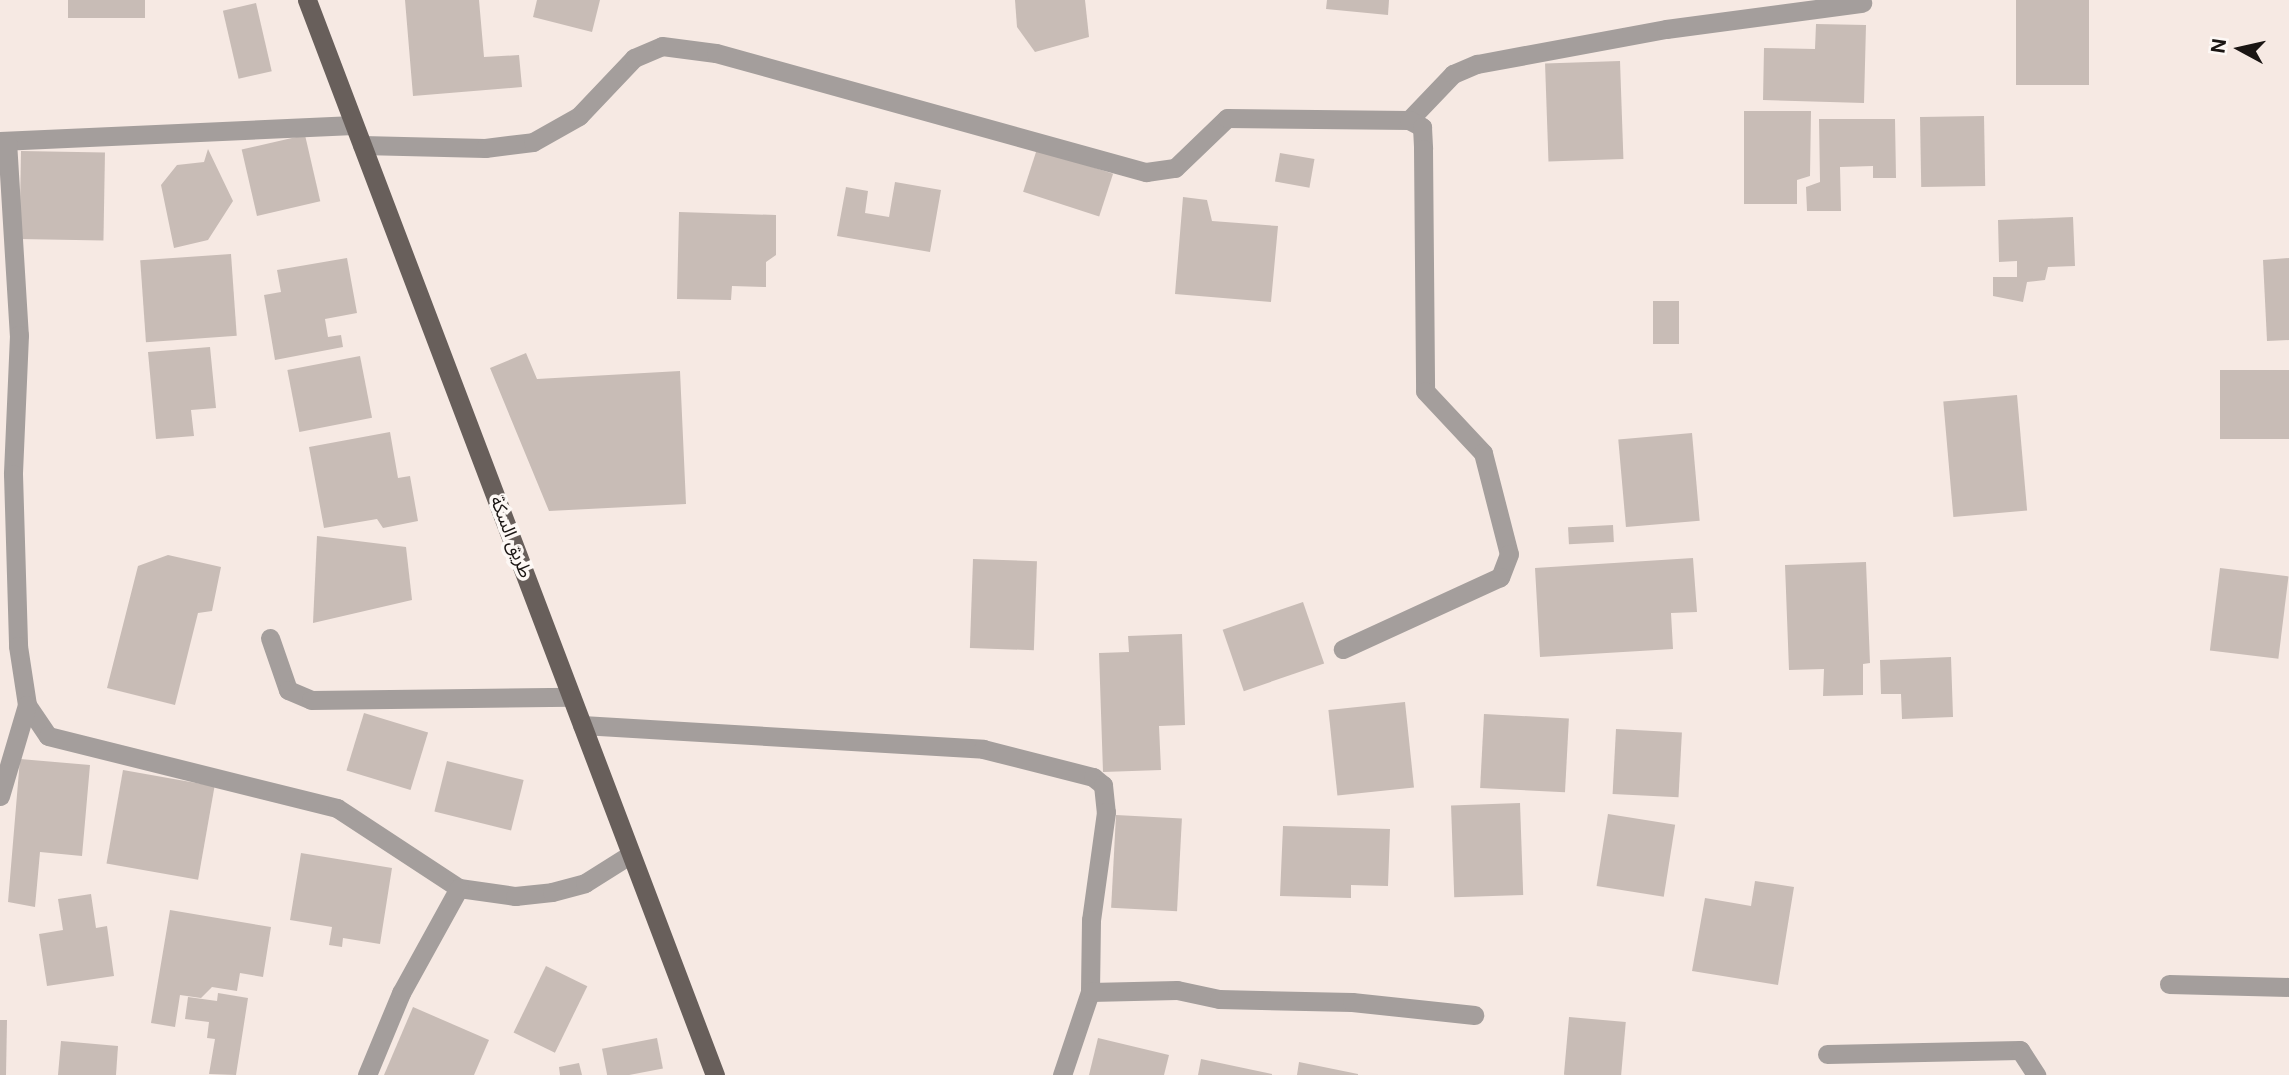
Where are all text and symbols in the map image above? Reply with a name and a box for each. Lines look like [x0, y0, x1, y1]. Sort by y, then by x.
north arrow [2205, 14, 2275, 84]
text: N [2206, 37, 2231, 55]
street label: طريق السكة [486, 493, 536, 581]

